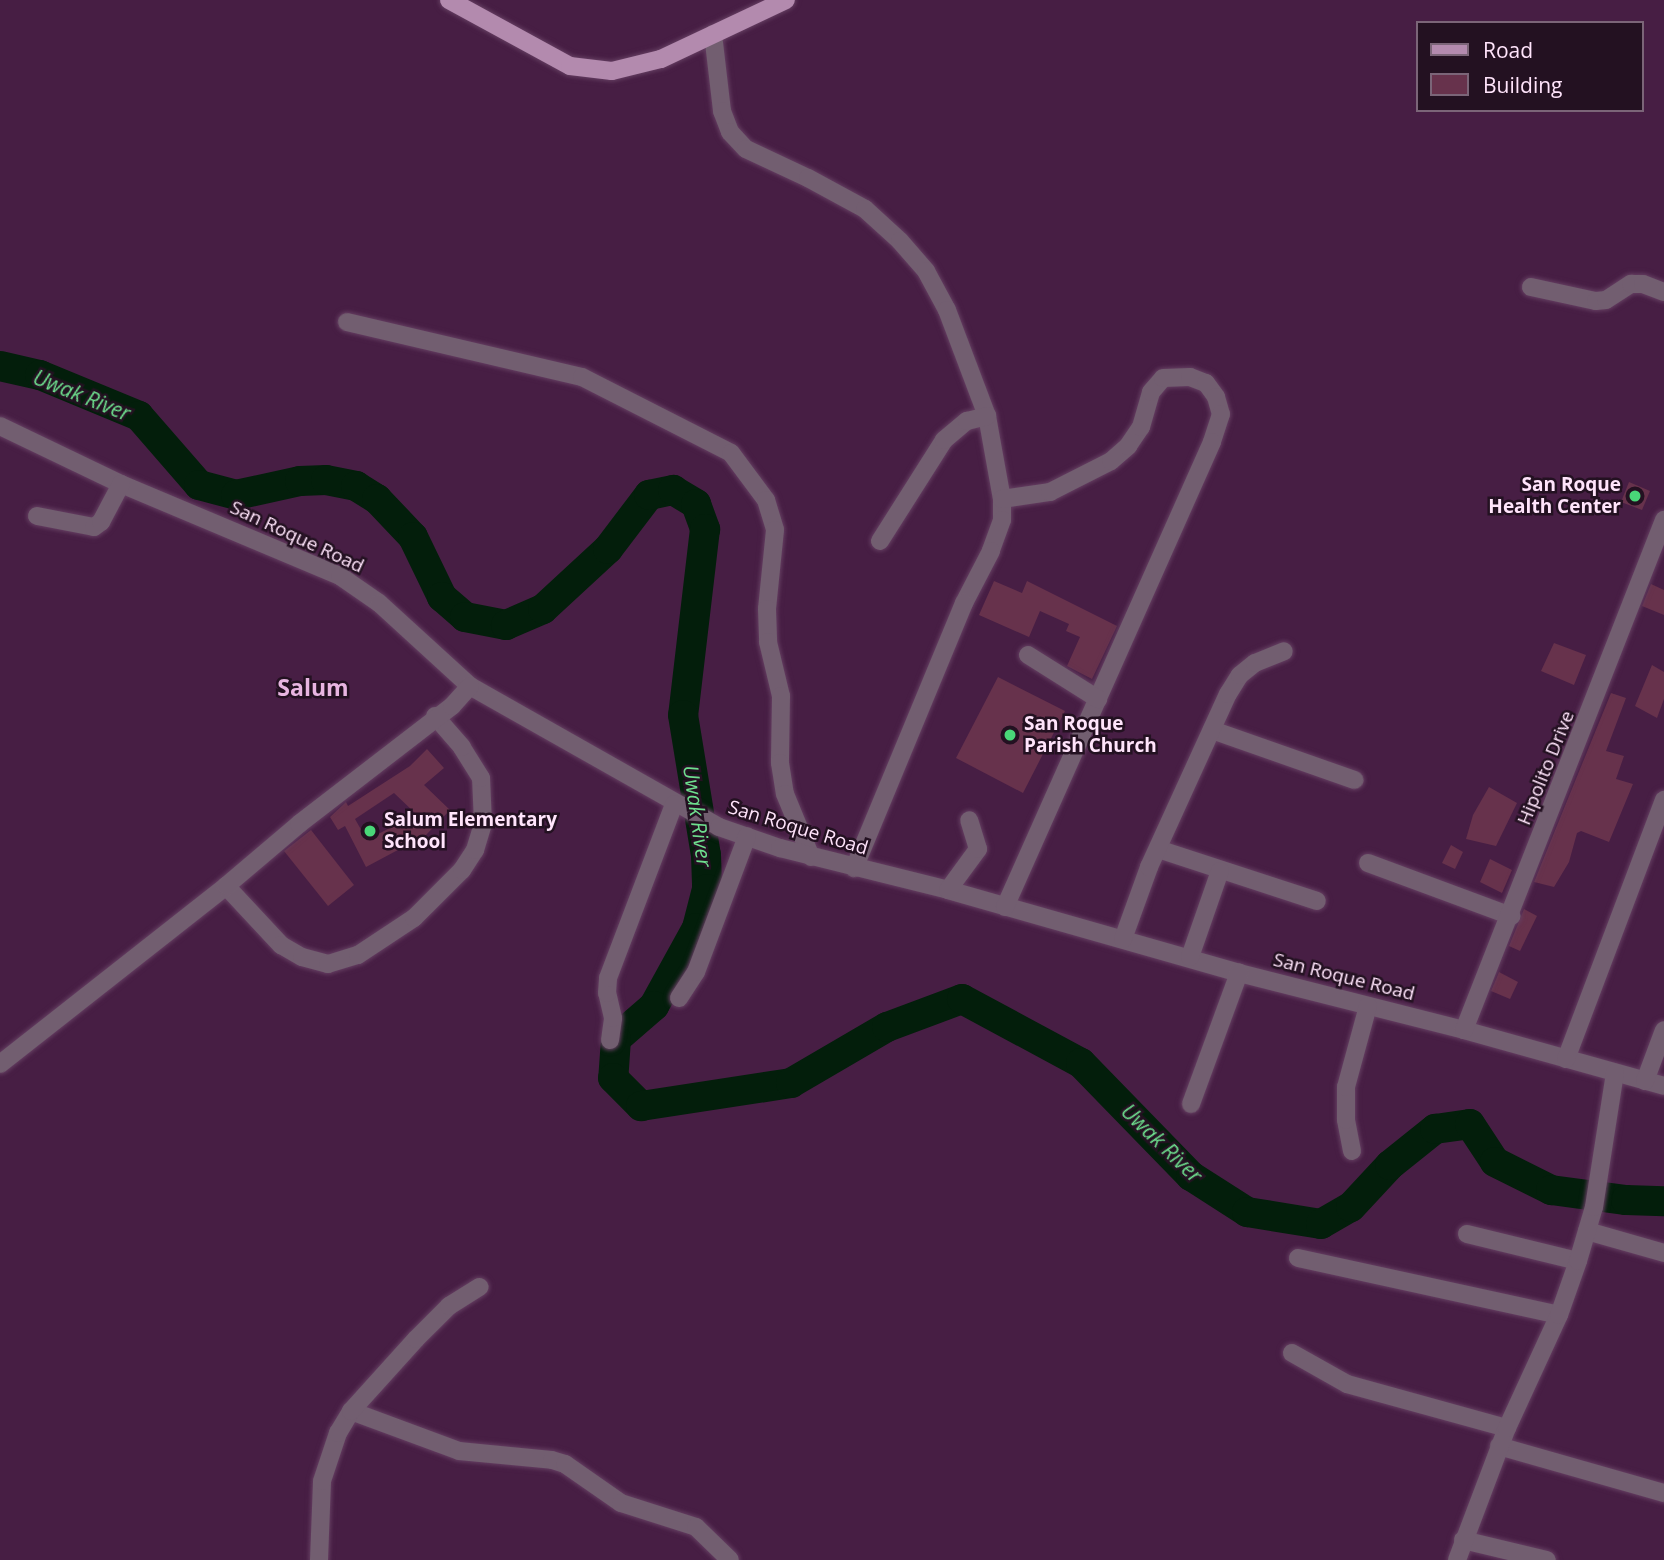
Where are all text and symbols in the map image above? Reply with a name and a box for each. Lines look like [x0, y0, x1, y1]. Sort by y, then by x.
legend [1416, 21, 1643, 112]
text: Road [1483, 36, 1533, 64]
text: Building [1483, 71, 1562, 99]
water label: Uwak River [30, 364, 134, 426]
place label: San Roque Health Center [1488, 474, 1621, 518]
marker: San Roque Health Center [1627, 488, 1643, 504]
street label: San Roque Road [227, 496, 367, 578]
district label: Salum [277, 673, 349, 701]
street label: Hipolito Drive [1513, 708, 1579, 828]
place label: San Roque Parish Church [1024, 713, 1157, 757]
marker: San Roque Parish Church [1002, 727, 1018, 743]
water label: Uwak River [678, 763, 718, 869]
street label: San Roque Road [725, 796, 871, 860]
place label: Salum Elementary School [384, 809, 557, 853]
marker: Salum Elementary School [362, 823, 378, 839]
street label: San Roque Road [1271, 948, 1417, 1006]
water label: Uwak River [1116, 1098, 1208, 1188]

